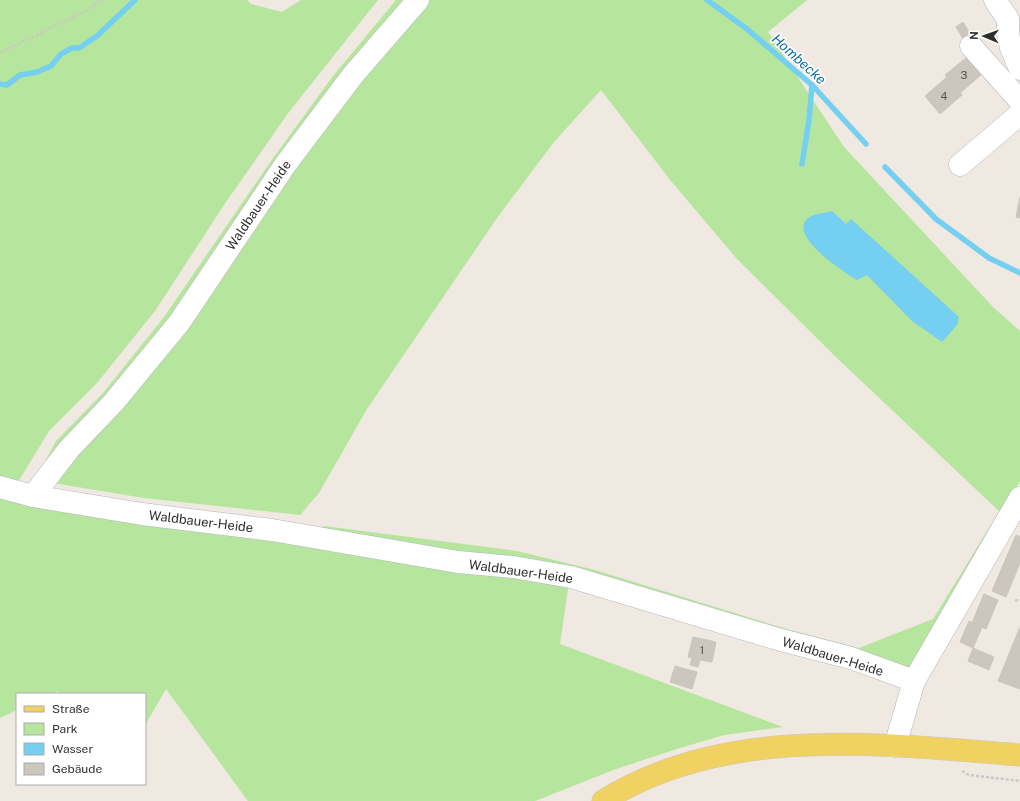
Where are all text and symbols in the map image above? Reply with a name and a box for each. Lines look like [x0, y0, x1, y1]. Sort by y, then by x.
north arrow [964, 16, 1004, 56]
water label: Hombecke [769, 31, 830, 88]
text: N [968, 31, 980, 40]
house number: 3 [961, 69, 968, 81]
house number: 4 [941, 90, 948, 102]
street label: Waldbauer-Heide [223, 157, 294, 253]
street label: Waldbauer-Heide [148, 508, 254, 535]
street label: Waldbauer-Heide [468, 557, 574, 586]
street label: Waldbauer-Heide [780, 634, 885, 679]
house number: 1 [700, 644, 704, 656]
legend [16, 693, 146, 785]
text: Straße [52, 702, 90, 716]
text: Park [52, 722, 78, 736]
text: Wasser [52, 742, 93, 756]
text: Gebäude [52, 762, 102, 776]

